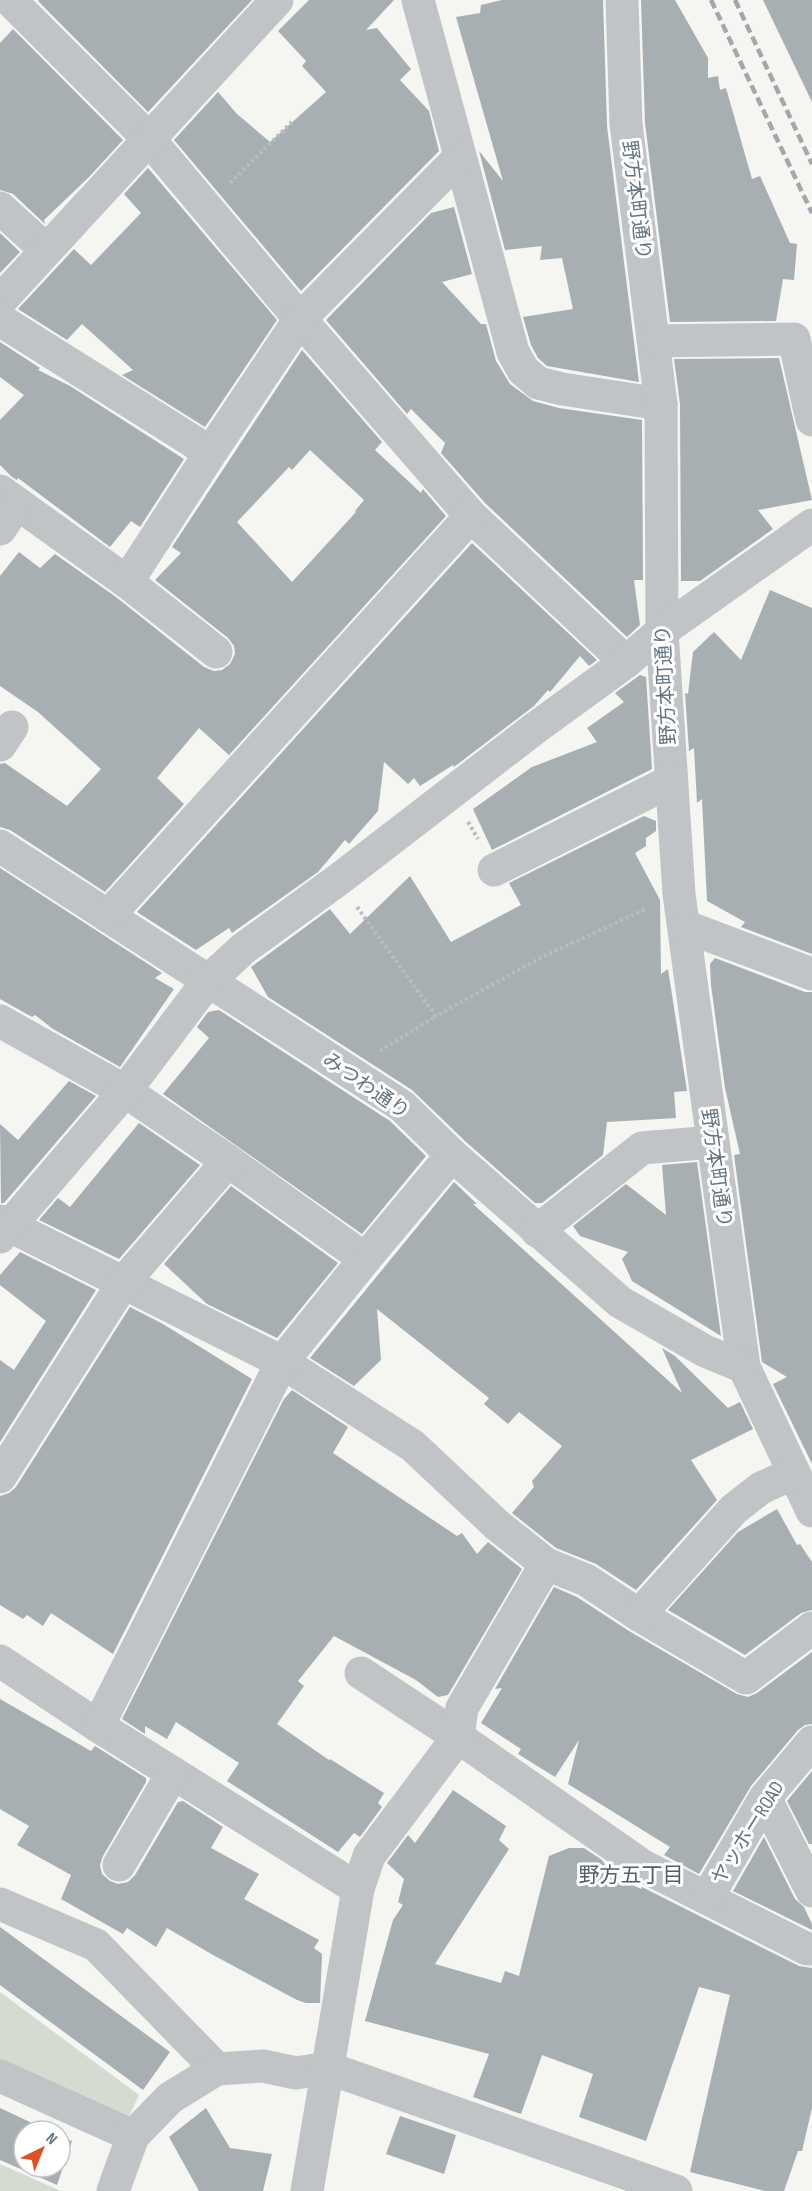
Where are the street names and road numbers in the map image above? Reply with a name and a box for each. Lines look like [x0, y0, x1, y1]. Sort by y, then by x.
street label: 野方本町通り [617, 139, 655, 261]
street label: 野方本町通り [651, 624, 681, 746]
street label: みつわ通り [318, 1047, 414, 1125]
street label: 野方本町通り [696, 1107, 736, 1229]
street label: ヤッホーROAD [707, 1777, 789, 1889]

